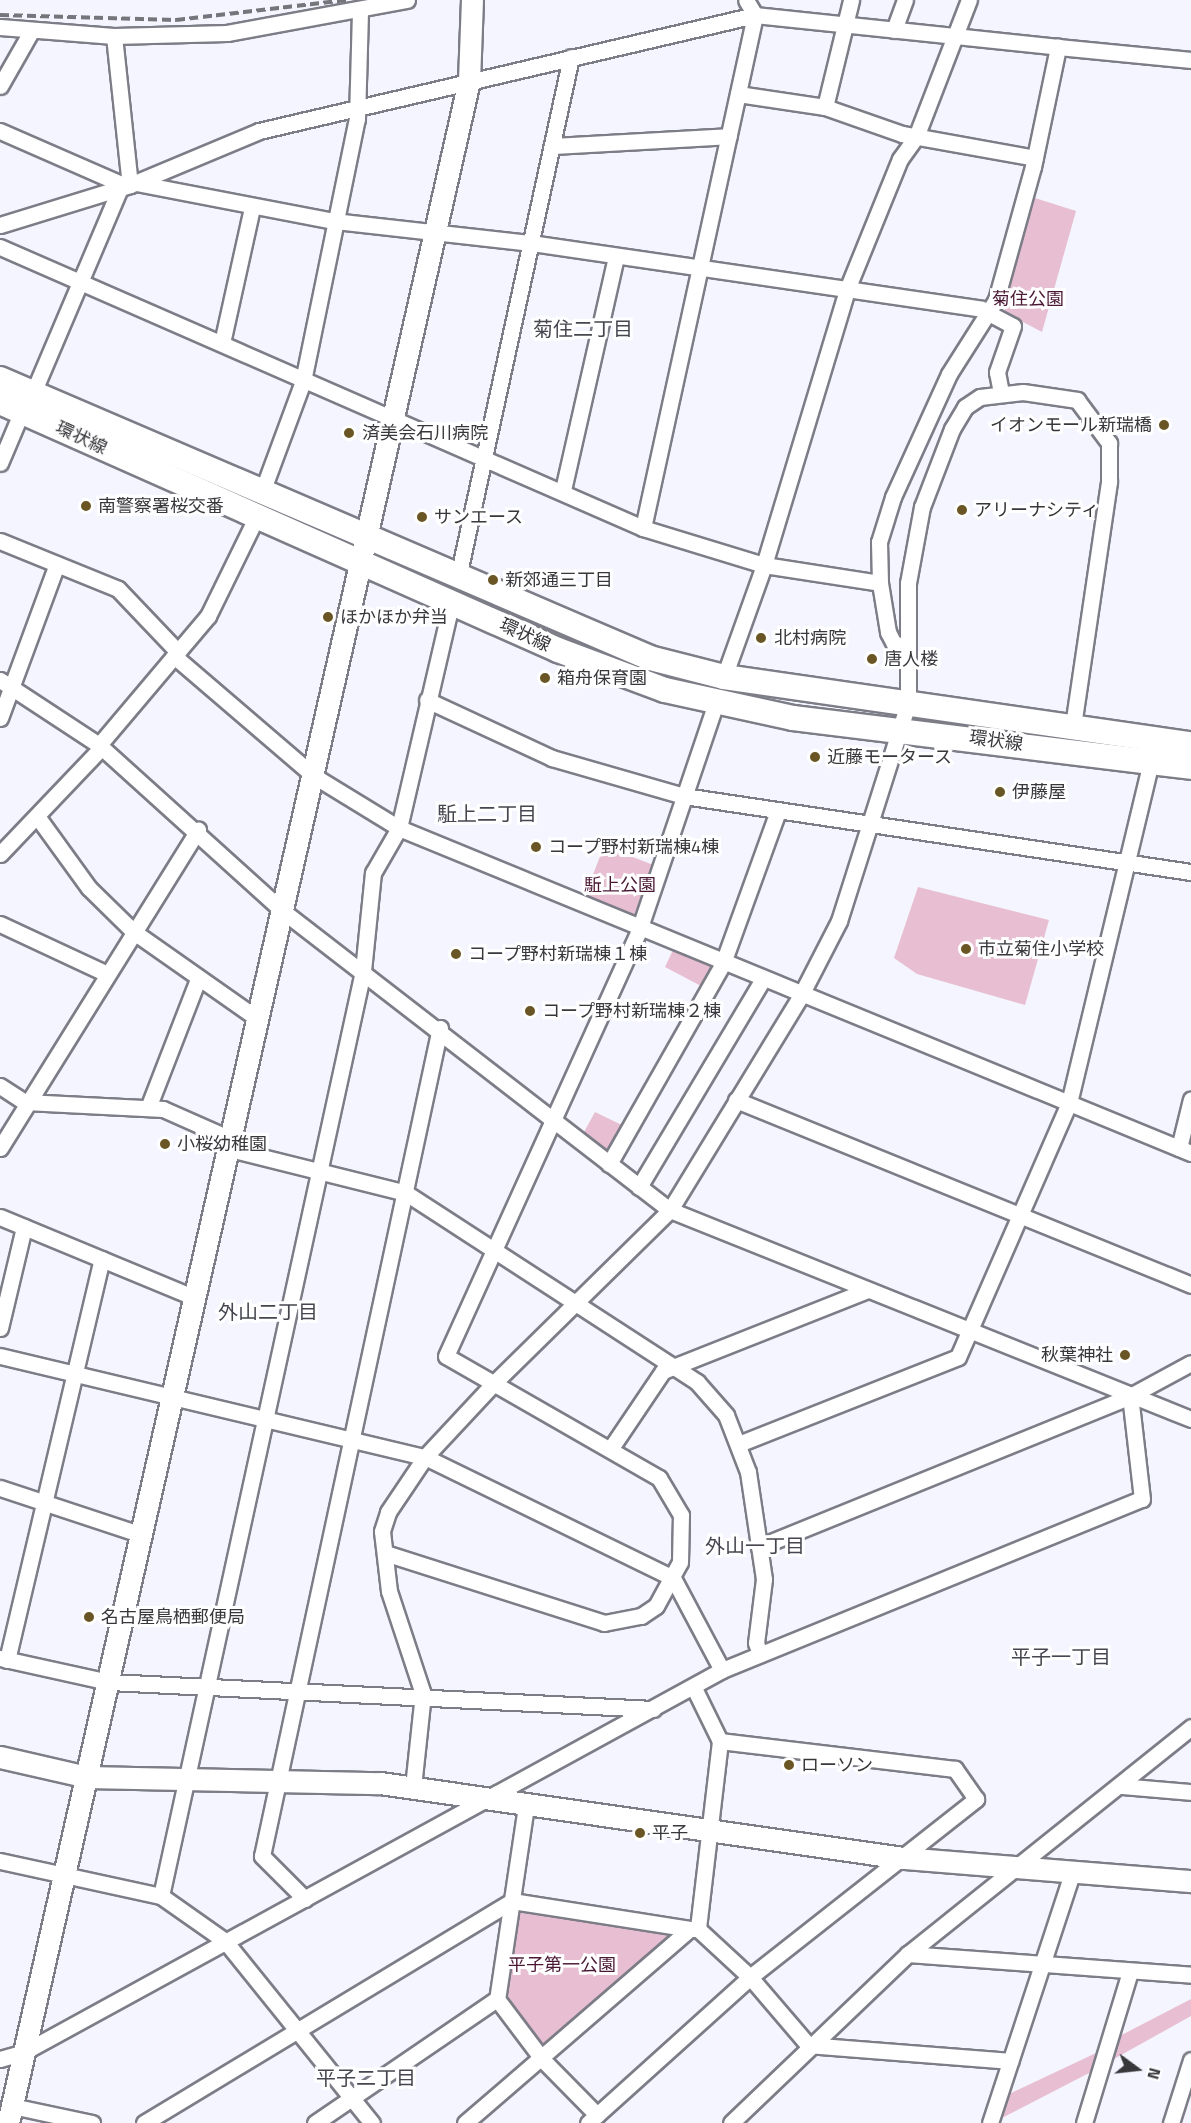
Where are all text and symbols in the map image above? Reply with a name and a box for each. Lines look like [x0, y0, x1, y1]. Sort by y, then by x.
park label: 菊住公園 [992, 288, 1064, 310]
district label: 菊住二丁目 [533, 316, 633, 340]
place label: イオンモール新瑞橋 [990, 414, 1152, 436]
street label: 環状線 [52, 417, 110, 459]
marker: イオンモール新瑞橋 [1157, 418, 1171, 432]
place label: 済美会石川病院 [362, 422, 488, 444]
marker: 済美会石川病院 [340, 424, 358, 442]
place label: 南警察署桜交番 [98, 495, 224, 517]
marker: 南警察署桜交番 [79, 499, 93, 513]
place label: アリーナシティ [974, 499, 1100, 521]
marker: アリーナシティ [955, 503, 969, 517]
place label: サンエース [434, 506, 524, 528]
marker: サンエース [415, 510, 429, 524]
place label: 新郊通三丁目 [505, 569, 613, 591]
marker: 新郊通三丁目 [486, 573, 500, 587]
place label: ほかほか弁当 [340, 606, 448, 628]
marker: ほかほか弁当 [321, 610, 335, 624]
street label: 環状線 [496, 614, 554, 656]
place label: 北村病院 [774, 627, 846, 649]
marker: 北村病院 [752, 629, 770, 647]
place label: 唐人楼 [884, 648, 938, 670]
marker: 唐人楼 [865, 652, 879, 666]
place label: 箱舟保育園 [557, 667, 647, 689]
marker: 箱舟保育園 [538, 671, 552, 685]
street label: 環状線 [968, 727, 1024, 755]
place label: 近藤モータース [827, 746, 953, 768]
marker: 近藤モータース [808, 750, 822, 764]
place label: 伊藤屋 [1012, 781, 1066, 803]
marker: 伊藤屋 [993, 785, 1007, 799]
district label: 駈上二丁目 [437, 801, 537, 825]
place label: コープ野村新瑞棟4棟 [548, 836, 720, 858]
marker: コープ野村新瑞棟4棟 [529, 840, 543, 854]
park label: 駈上公園 [584, 874, 656, 896]
place label: 市立菊住小学校 [978, 938, 1104, 960]
marker: 市立菊住小学校 [959, 942, 973, 956]
place label: コープ野村新瑞棟１棟 [468, 943, 648, 965]
marker: コープ野村新瑞棟１棟 [449, 947, 463, 961]
place label: コープ野村新瑞棟２棟 [542, 1000, 722, 1022]
marker: コープ野村新瑞棟２棟 [523, 1004, 537, 1018]
place label: 小桜幼稚園 [177, 1133, 267, 1155]
marker: 小桜幼稚園 [158, 1137, 172, 1151]
district label: 外山二丁目 [218, 1299, 318, 1323]
place label: 秋葉神社 [1041, 1344, 1113, 1366]
marker: 秋葉神社 [1118, 1348, 1132, 1362]
district label: 外山一丁目 [705, 1533, 805, 1557]
place label: 名古屋鳥栖郵便局 [101, 1606, 245, 1628]
marker: 名古屋鳥栖郵便局 [82, 1610, 96, 1624]
district label: 平子一丁目 [1011, 1644, 1111, 1668]
place label: ローソン [801, 1754, 873, 1776]
marker: ローソン [782, 1758, 796, 1772]
place label: 平子 [652, 1822, 688, 1844]
marker: 平子 [633, 1826, 647, 1840]
park label: 平子第一公園 [508, 1954, 616, 1976]
north arrow [1107, 2039, 1167, 2099]
district label: 平子二丁目 [316, 2065, 416, 2089]
text: N [1141, 2065, 1167, 2082]

